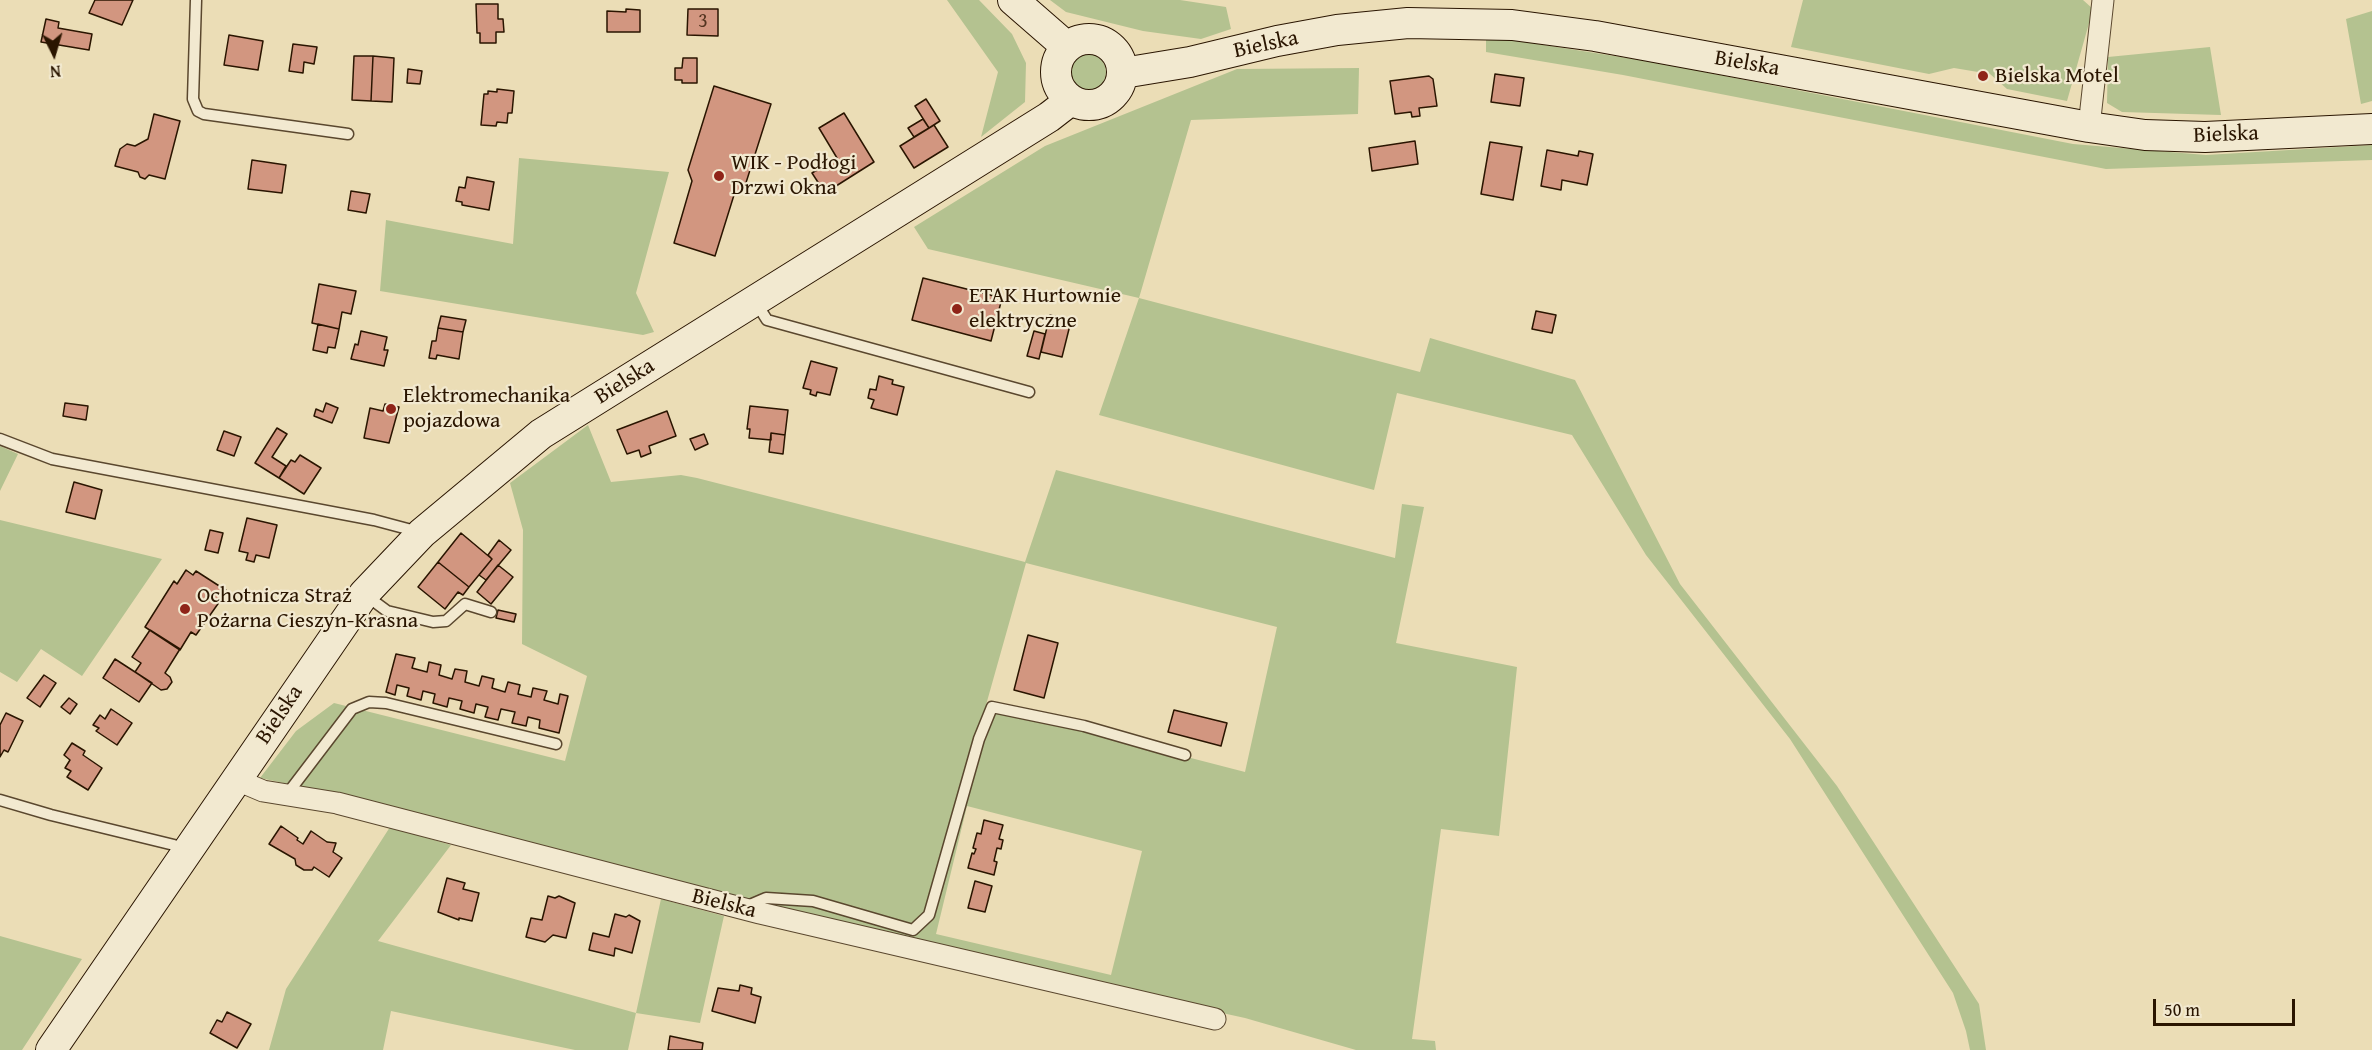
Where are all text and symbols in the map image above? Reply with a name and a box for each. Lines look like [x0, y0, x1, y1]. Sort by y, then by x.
house number: 3 [698, 10, 708, 34]
north arrow [24, 24, 84, 84]
street label: Bielska [1231, 25, 1301, 65]
street label: Bielska [1712, 45, 1782, 83]
text: N [49, 60, 62, 84]
place label: Bielska Motel [1995, 63, 2119, 89]
marker: Bielska Motel [1976, 69, 1990, 83]
street label: Bielska [2193, 121, 2259, 149]
place label: WIK - Podłogi Drzwi Okna [731, 150, 856, 202]
marker: WIK - Podłogi Drzwi Okna [712, 169, 726, 183]
place label: ETAK Hurtownie elektryczne [969, 283, 1121, 334]
marker: ETAK Hurtownie elektryczne [950, 302, 964, 316]
street label: Bielska [590, 353, 660, 411]
place label: Elektromechanika pojazdowa [403, 383, 570, 434]
marker: Elektromechanika pojazdowa [384, 402, 398, 416]
place label: Ochotnicza Straż Pożarna Cieszyn-Krasna [197, 583, 418, 634]
marker: Ochotnicza Straż Pożarna Cieszyn-Krasna [178, 602, 192, 616]
street label: Bielska [251, 680, 309, 750]
street label: Bielska [689, 883, 759, 925]
scale bar [2156, 987, 2298, 1025]
text: 50 m [2164, 996, 2200, 1023]

